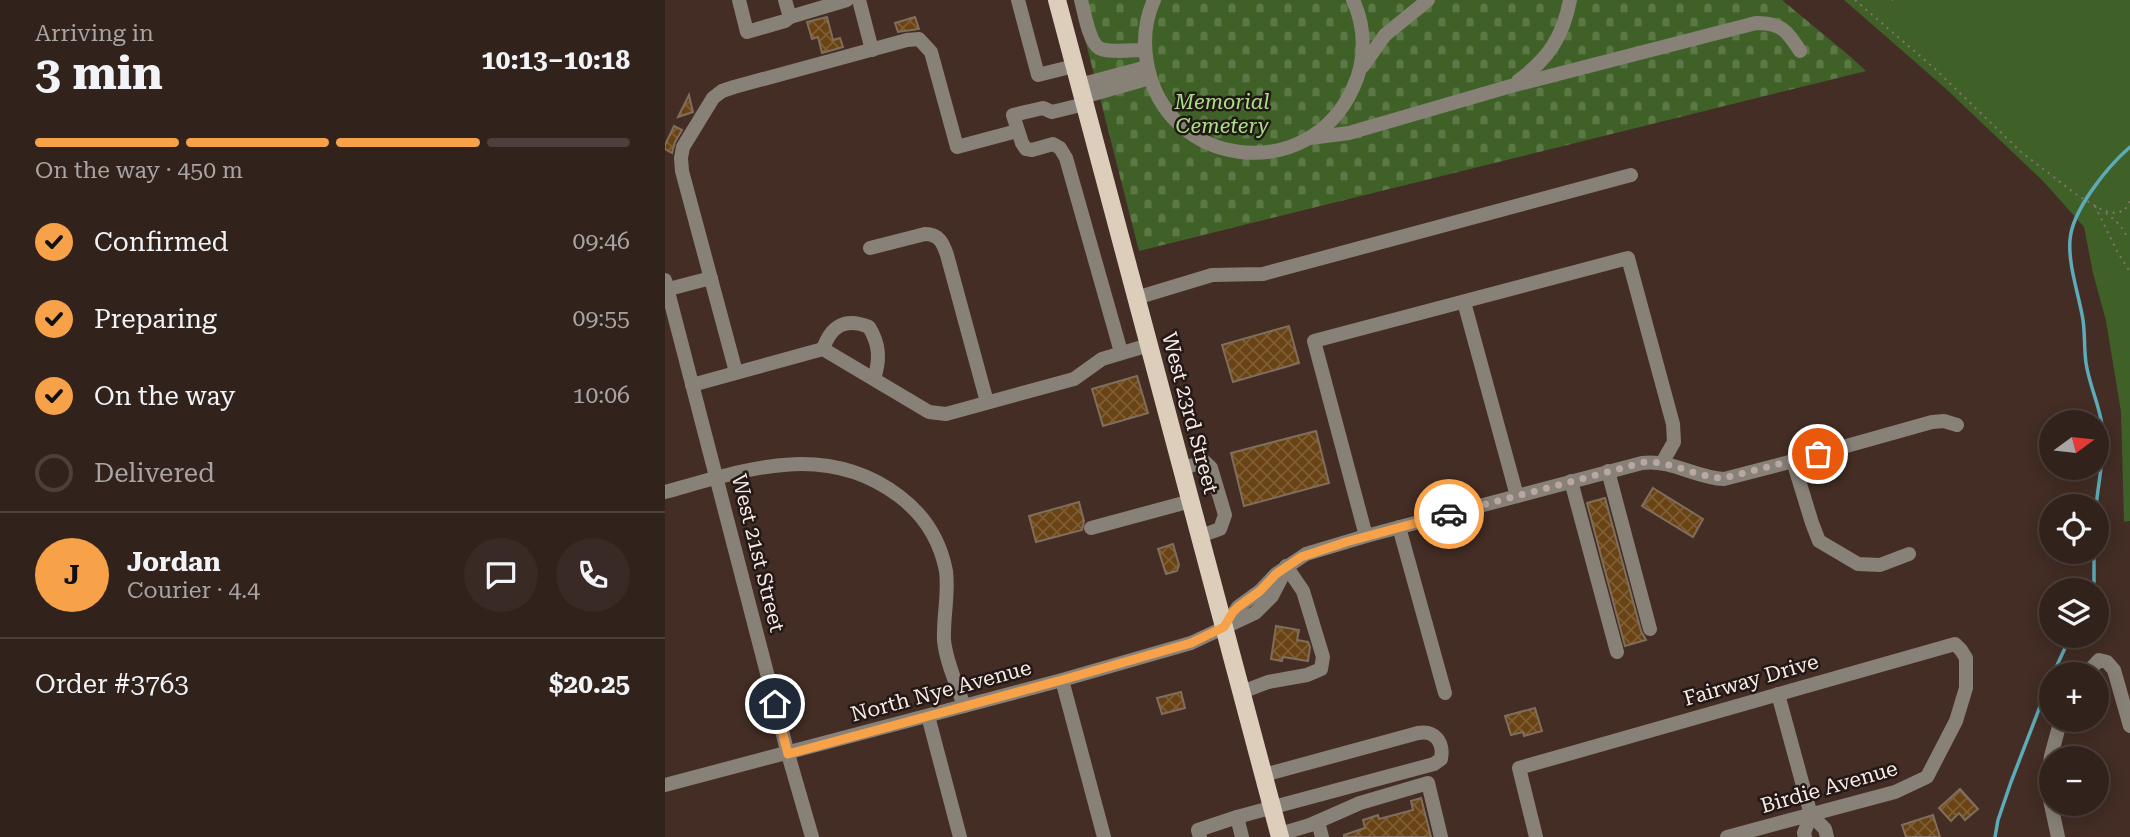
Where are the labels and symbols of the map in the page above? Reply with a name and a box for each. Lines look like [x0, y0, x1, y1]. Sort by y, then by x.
park label: Memorial Cemetery [1173, 90, 1270, 138]
street label: West 23rd Street [1157, 330, 1223, 496]
north arrow [2039, 410, 2109, 480]
pin [1788, 424, 1848, 484]
street label: West 21st Street [727, 472, 789, 635]
courier [1414, 479, 1484, 549]
street label: Fairway Drive [1681, 649, 1821, 711]
street label: North Nye Avenue [848, 655, 1034, 727]
pin [745, 674, 805, 734]
street label: Birdie Avenue [1758, 756, 1900, 818]

